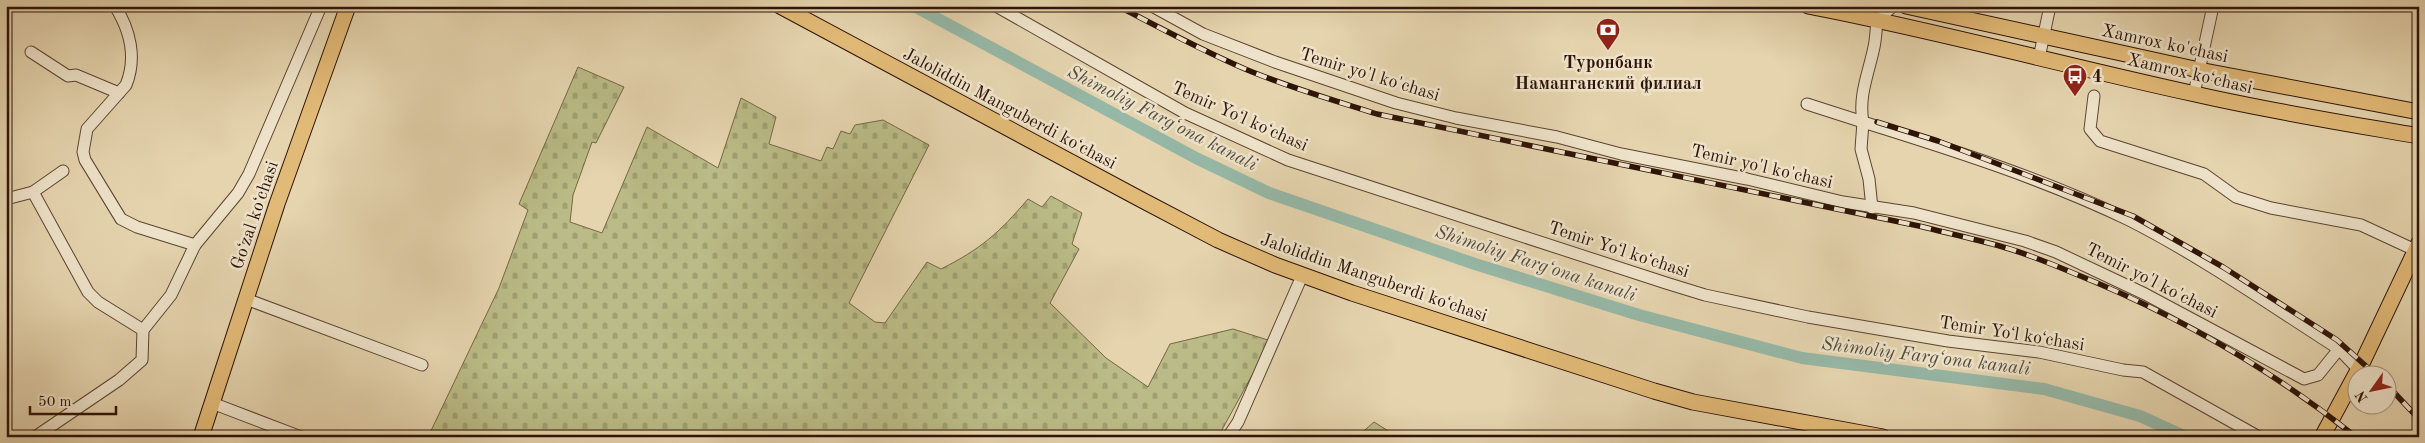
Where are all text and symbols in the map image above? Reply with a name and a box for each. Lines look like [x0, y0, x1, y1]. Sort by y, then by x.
bank icon: Туронбанк Наманганский филиал [1595, 17, 1621, 51]
street label: Xamrox ko'chasi [2100, 22, 2230, 66]
street label: Jaloliddin Manguberdi koʻchasi [900, 45, 1119, 173]
street label: Temir yo'l ko'chasi [1298, 45, 1442, 105]
street label: Xamrox koʻchasi [2125, 51, 2254, 97]
place label: Туронбанк Наманганский филиал [1514, 54, 1702, 94]
water label: Shimoliy Fargʻona kanali [1064, 62, 1261, 176]
bus stop icon: 4 [2062, 63, 2088, 97]
place label: 4 [2092, 68, 2102, 86]
street label: Temir Yoʻl koʻchasi [1169, 79, 1310, 155]
street label: Temir yo'l ko'chasi [1689, 142, 1835, 192]
street label: Goʻzal koʻchasi [228, 159, 282, 272]
street label: Temir Yoʻl koʻchasi [1546, 219, 1691, 281]
water label: Shimoliy Fargʻona kanali [1432, 222, 1639, 306]
street label: Jaloliddin Manguberdi koʻchasi [1258, 231, 1490, 325]
street label: Temir yo'l ko'chasi [2083, 240, 2220, 322]
street label: Temir Yoʻl koʻchasi [1938, 314, 2086, 354]
water label: Shimoliy Fargʻona kanali [1820, 334, 2032, 380]
north arrow [2348, 366, 2398, 416]
scale bar [30, 383, 116, 415]
text: N [2353, 388, 2371, 405]
text: 50 m [38, 395, 72, 410]

